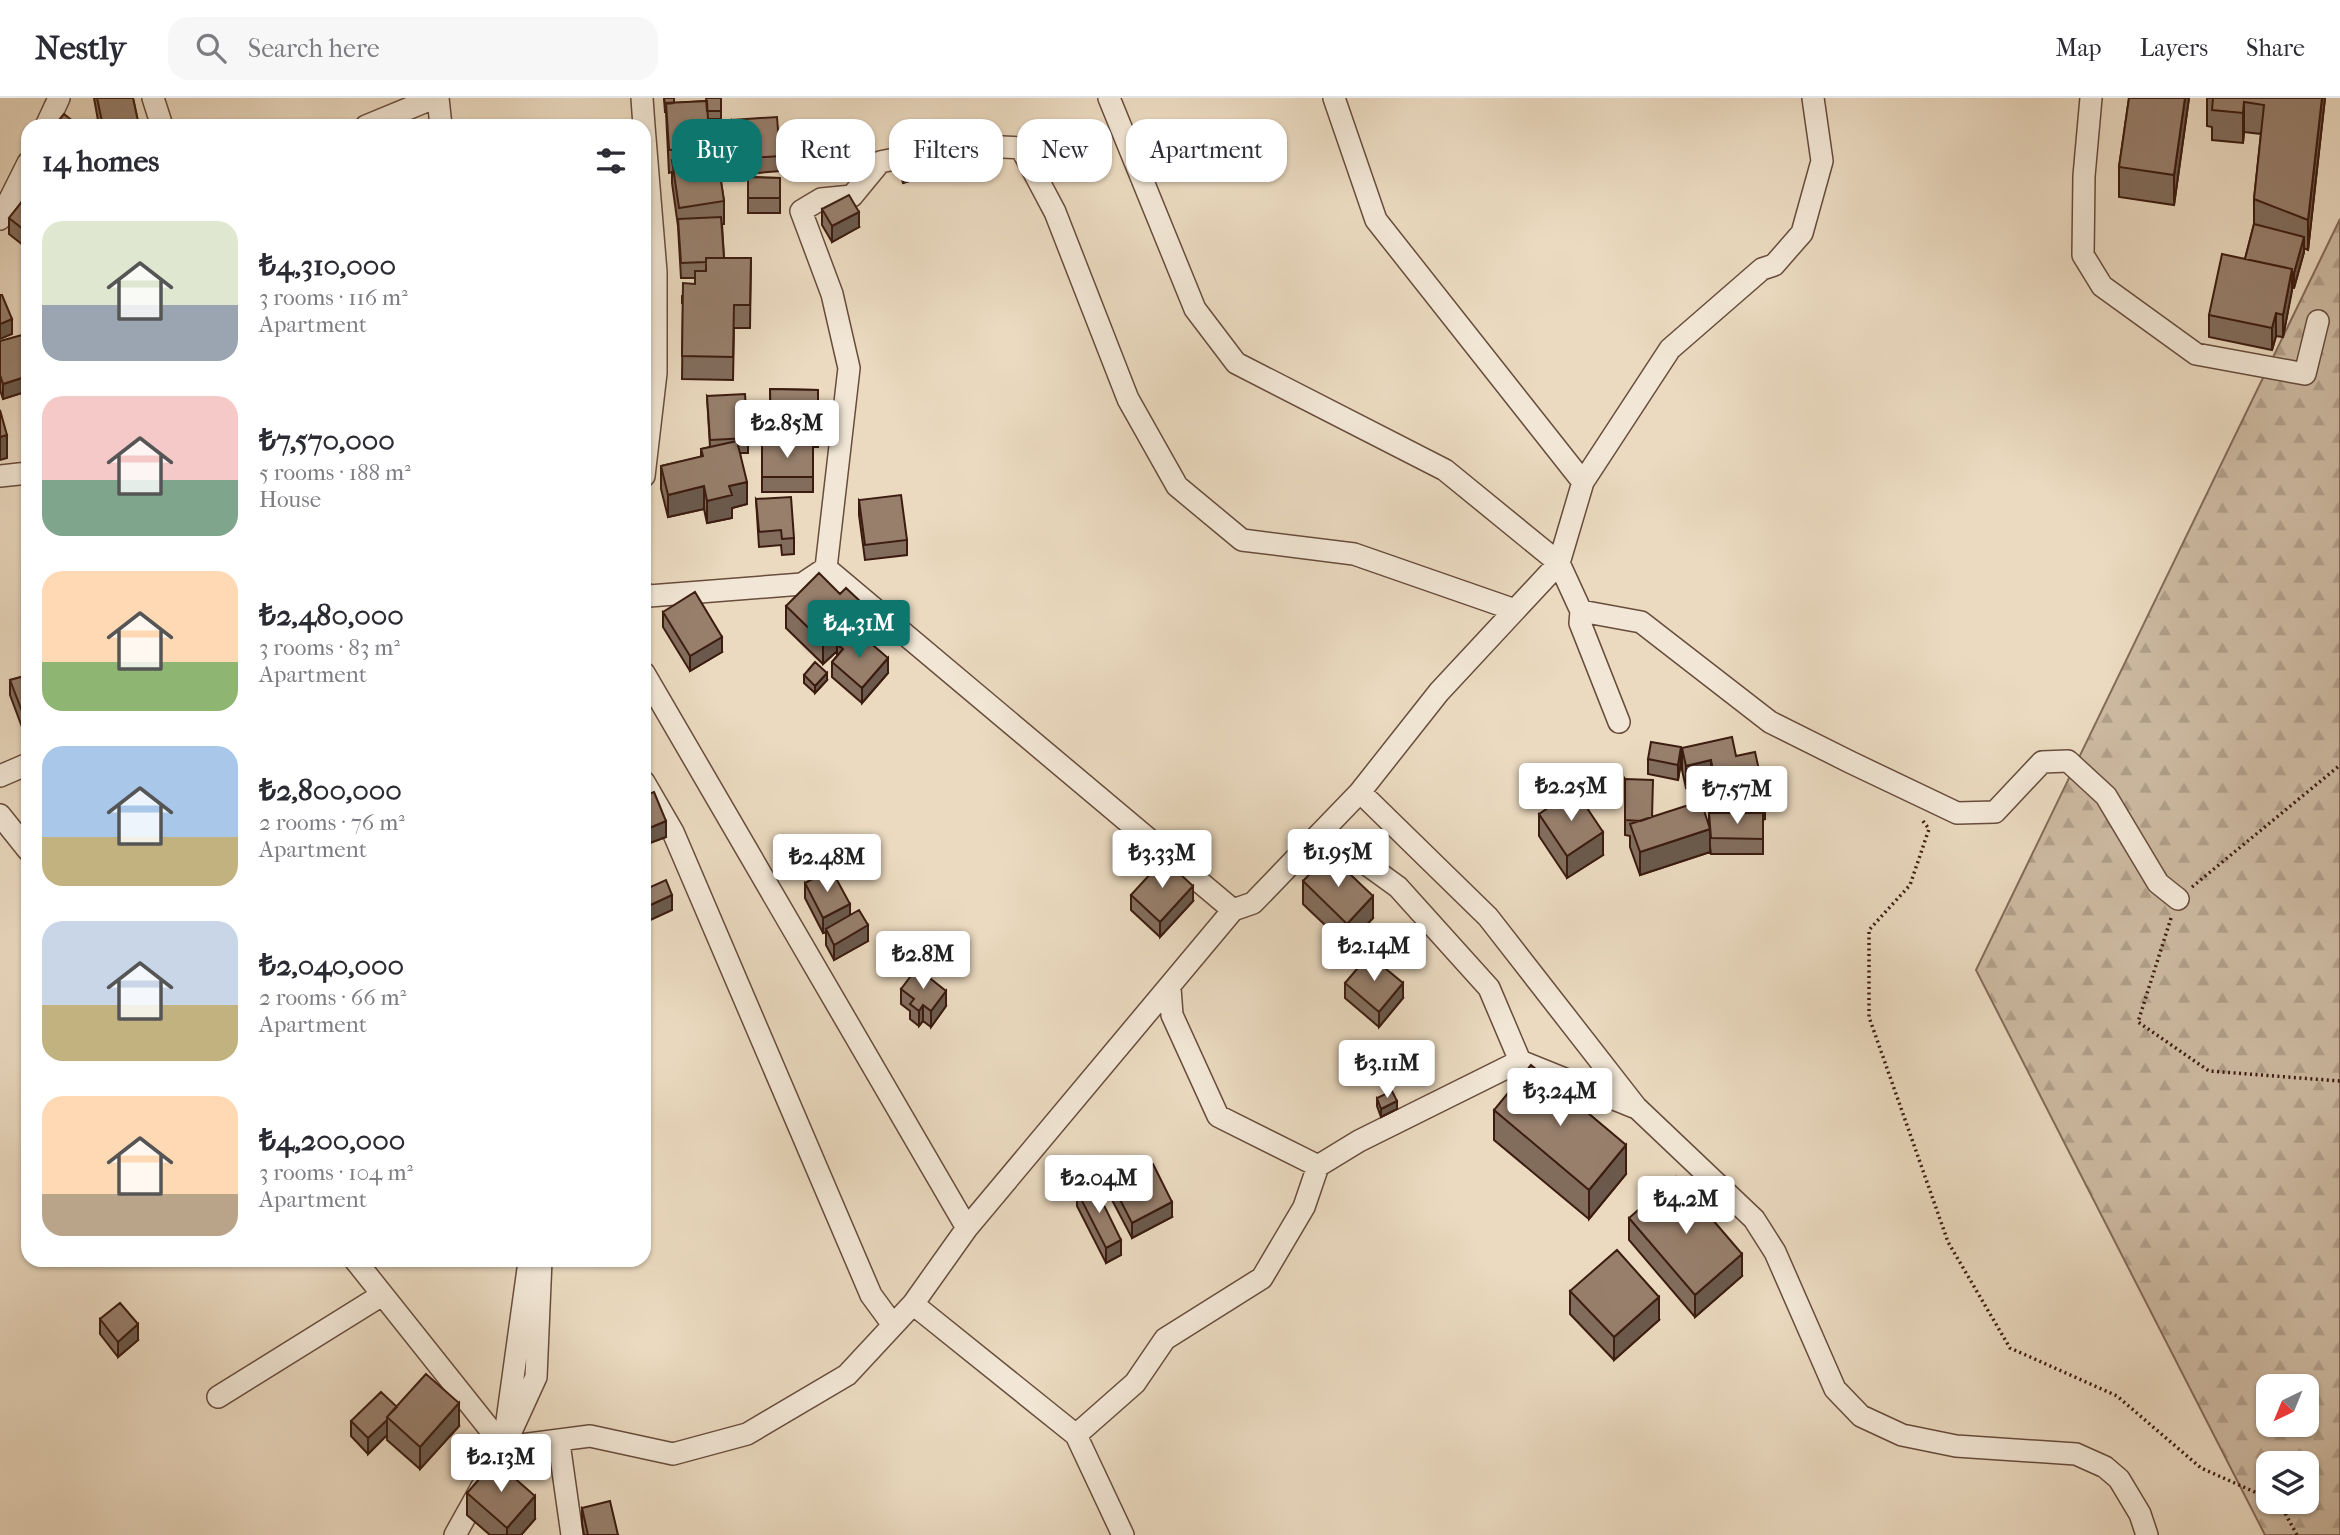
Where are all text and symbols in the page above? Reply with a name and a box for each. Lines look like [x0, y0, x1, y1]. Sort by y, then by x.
search box [168, 17, 658, 80]
text: Nestly [35, 29, 126, 68]
icon: search [192, 29, 230, 67]
text: Search here [248, 33, 380, 64]
text: Map [2056, 34, 2102, 62]
text: Layers [2140, 34, 2208, 62]
text: Share [2246, 34, 2305, 62]
chip: Buy [672, 119, 762, 182]
chip: Rent [776, 119, 875, 182]
chip: Filters [889, 119, 1003, 182]
chip: New [1017, 119, 1112, 182]
chip: Apartment [1126, 119, 1287, 182]
icon: filters [592, 142, 630, 180]
text: 14 homes [42, 144, 159, 179]
text: ₺4,310,000 [259, 248, 396, 283]
icon: home [98, 249, 182, 333]
text: 3 rooms · 116 m² [259, 284, 408, 311]
text: Apartment [259, 311, 367, 338]
pin: ₺2.85M [730, 400, 844, 460]
text: ₺2.85M [751, 409, 823, 436]
text: ₺7,570,000 [259, 423, 395, 458]
icon: home [98, 424, 182, 508]
text: 5 rooms · 188 m² [259, 459, 411, 486]
text: House [259, 486, 321, 513]
text: ₺2,480,000 [259, 598, 404, 633]
icon: home [98, 599, 182, 683]
pin: ₺4.31M [802, 601, 916, 660]
text: ₺4.31M [824, 609, 894, 636]
text: 3 rooms · 83 m² [259, 634, 400, 661]
text: Apartment [259, 661, 367, 688]
pin: ₺2.25M [1514, 764, 1628, 823]
pin: ₺7.57M [1680, 766, 1794, 826]
text: ₺2.25M [1535, 772, 1607, 799]
text: ₺2,800,000 [259, 773, 402, 808]
icon: home [98, 774, 182, 858]
text: ₺7.57M [1702, 775, 1772, 802]
text: 2 rooms · 76 m² [259, 809, 405, 836]
pin: ₺3.33M [1105, 830, 1219, 890]
pin: ₺1.95M [1281, 830, 1395, 889]
pin: ₺2.48M [770, 834, 884, 894]
text: Apartment [259, 836, 367, 863]
text: ₺1.95M [1304, 838, 1372, 865]
text: ₺3.33M [1129, 839, 1195, 866]
text: ₺2.48M [789, 843, 865, 870]
pin: ₺2.14M [1317, 924, 1431, 983]
pin: ₺2.8M [874, 932, 972, 991]
text: ₺2.14M [1338, 932, 1410, 959]
text: ₺2.8M [892, 940, 954, 967]
text: ₺2,040,000 [259, 948, 404, 983]
icon: home [98, 949, 182, 1033]
text: 2 rooms · 66 m² [259, 984, 406, 1011]
text: Apartment [259, 1011, 367, 1038]
pin: ₺3.11M [1330, 1040, 1444, 1100]
text: ₺3.11M [1355, 1049, 1419, 1076]
pin: ₺3.24M [1503, 1068, 1617, 1128]
text: ₺3.24M [1523, 1077, 1597, 1104]
text: ₺4,200,000 [259, 1123, 405, 1158]
icon: home [98, 1124, 182, 1208]
pin: ₺2.04M [1042, 1156, 1156, 1215]
text: 3 rooms · 104 m² [259, 1159, 413, 1186]
text: ₺2.04M [1061, 1164, 1137, 1191]
pin: ₺4.2M [1637, 1176, 1735, 1236]
text: ₺4.2M [1654, 1185, 1718, 1212]
text: Apartment [259, 1186, 367, 1213]
north arrow [2256, 1374, 2319, 1437]
map controls [2256, 1374, 2319, 1514]
pin: ₺2.13M [444, 1434, 558, 1494]
text: ₺2.13M [467, 1443, 535, 1470]
button: layers [2256, 1451, 2319, 1514]

